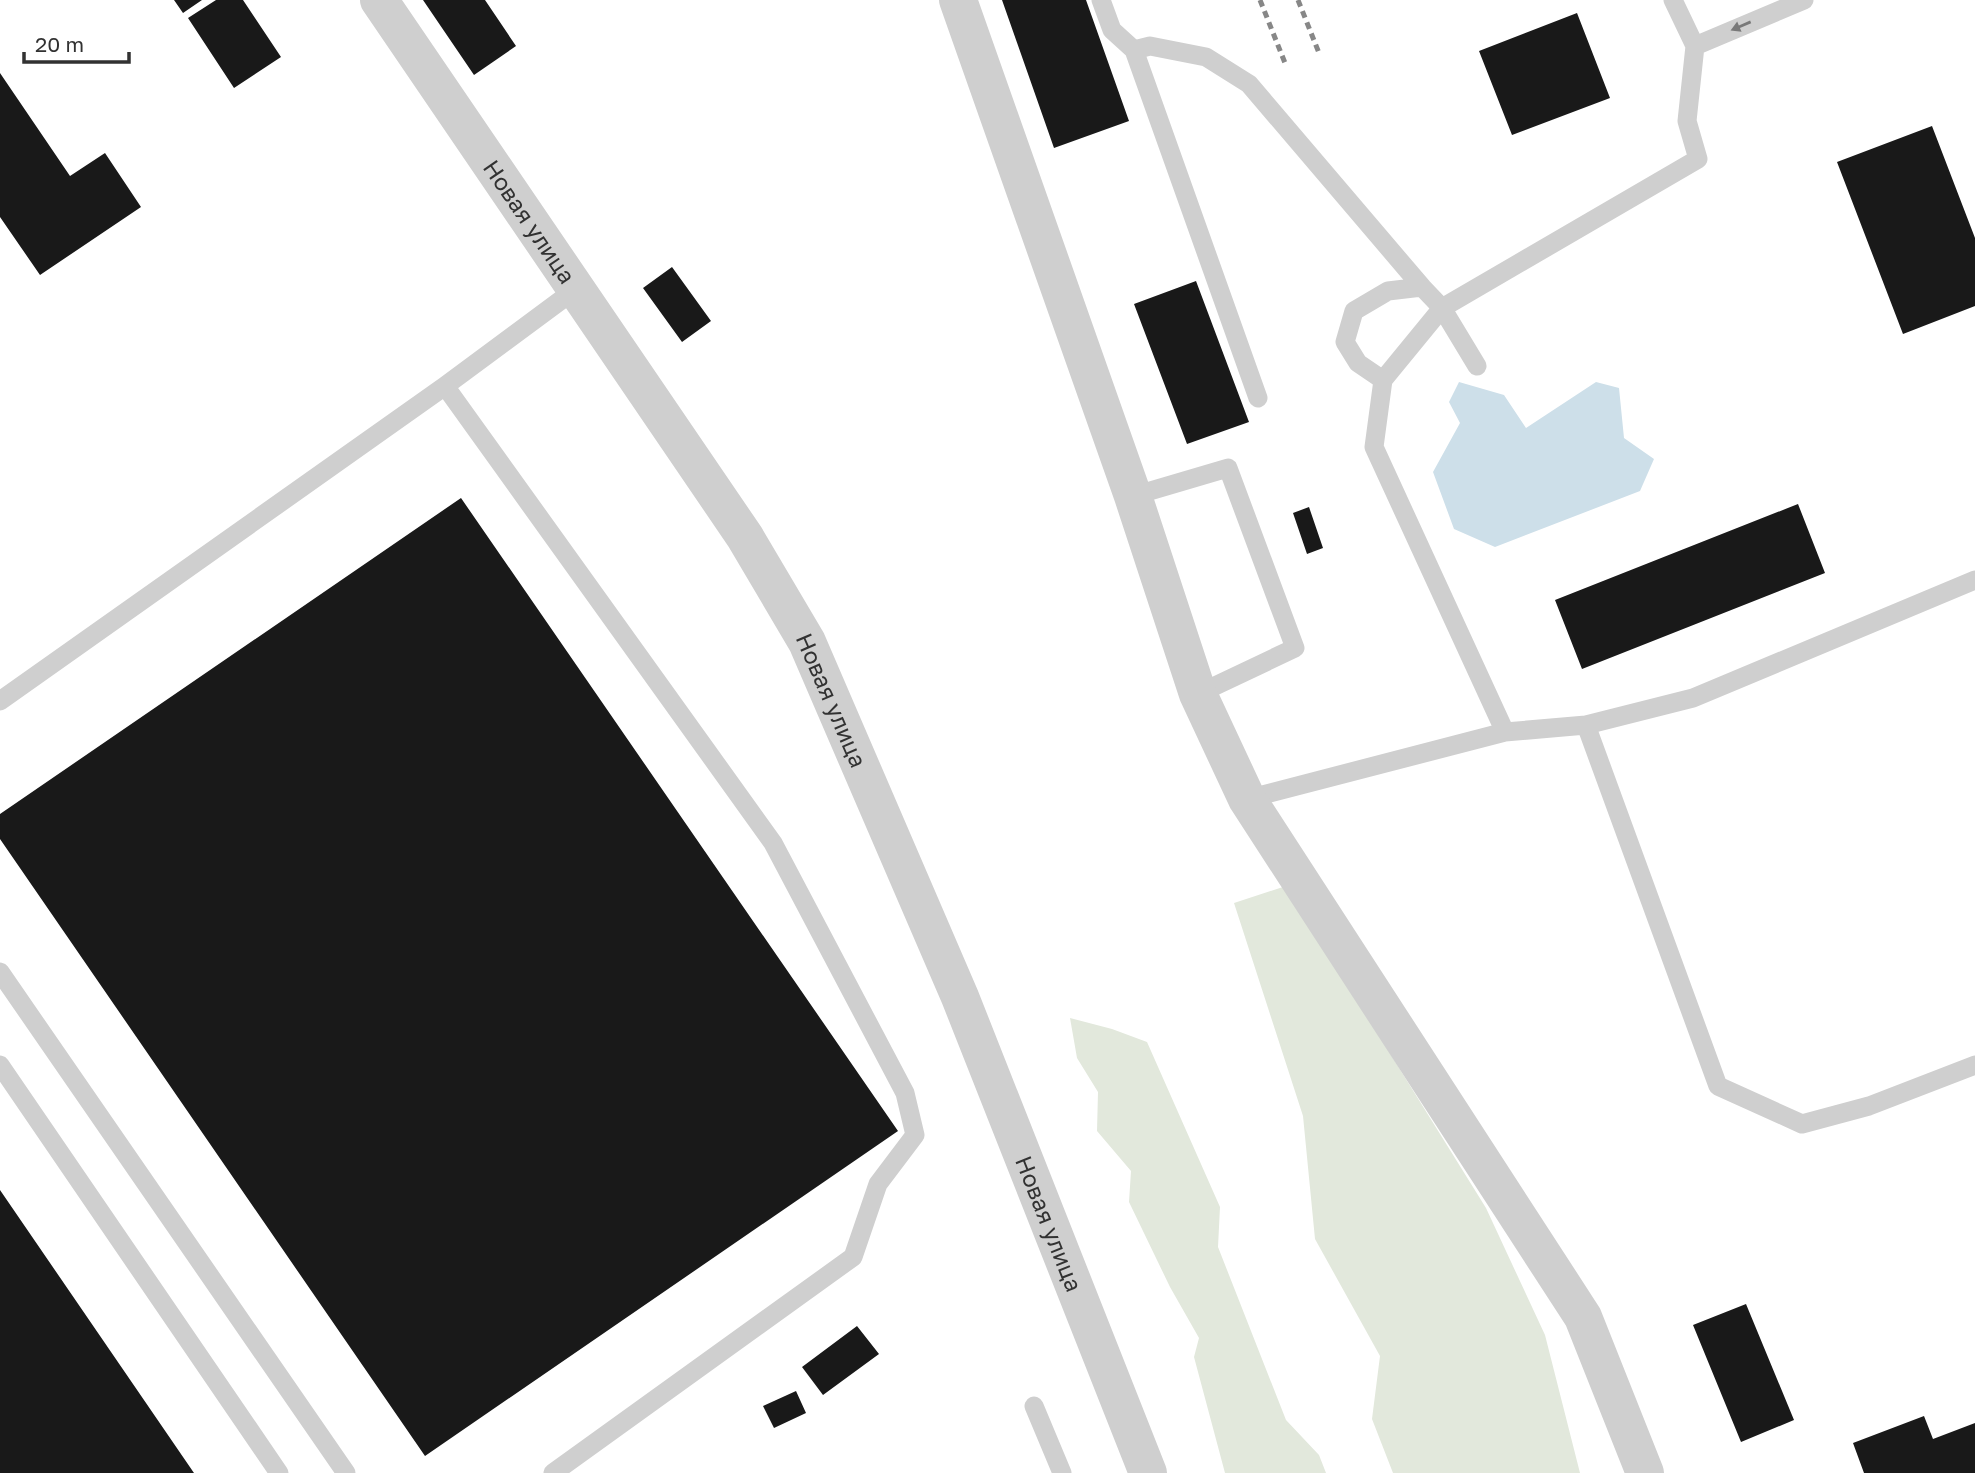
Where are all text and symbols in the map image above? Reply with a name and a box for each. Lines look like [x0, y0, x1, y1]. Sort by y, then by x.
scale bar [24, 21, 130, 65]
one-way arrow [1730, 21, 1751, 32]
text: 20 m [35, 31, 84, 57]
street label: Новая улица [478, 154, 582, 289]
street label: Новая улица [791, 629, 873, 772]
street label: Новая улица [1010, 1152, 1089, 1296]

